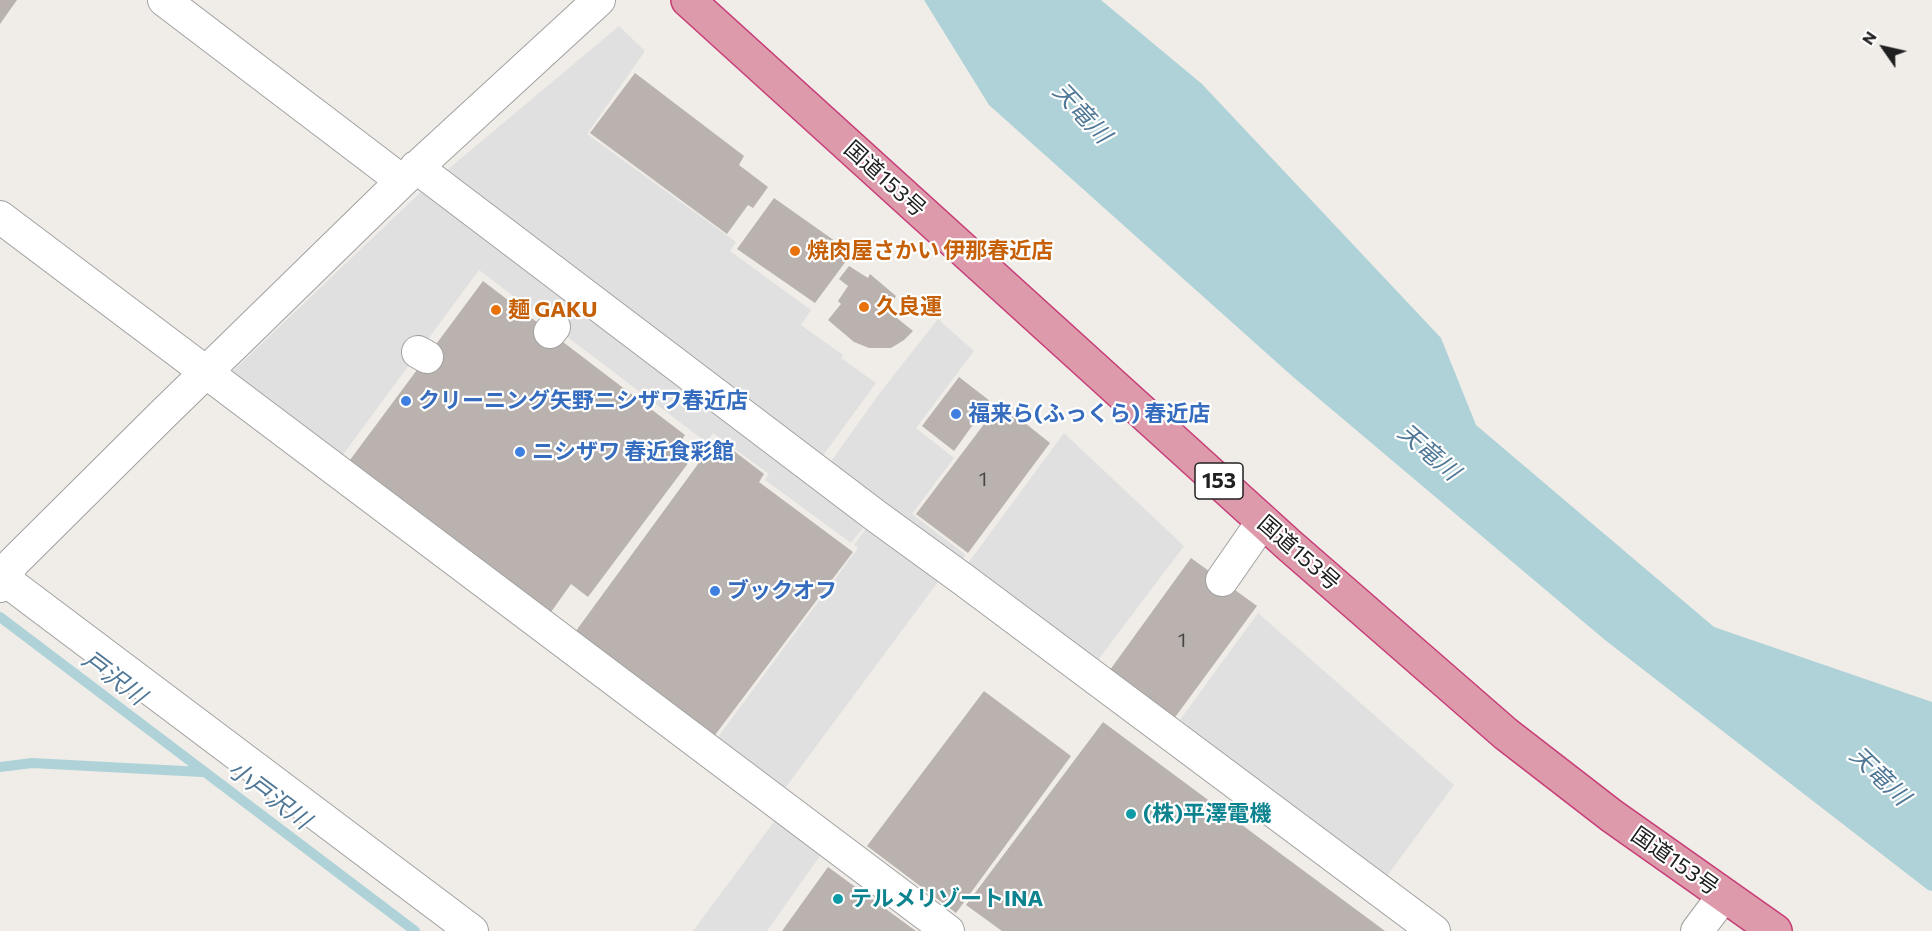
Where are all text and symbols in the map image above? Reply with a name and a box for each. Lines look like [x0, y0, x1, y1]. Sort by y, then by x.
north arrow [1854, 18, 1914, 78]
text: N [1857, 27, 1880, 48]
water label: 天竜川 [1047, 77, 1117, 149]
street label: 国道153号 [839, 136, 931, 222]
place label: 焼肉屋さかい 伊那春近店 [807, 238, 1053, 264]
marker: 焼肉屋さかい 伊那春近店 [788, 244, 802, 258]
place label: 久良運 [876, 294, 942, 320]
place label: 麺 GAKU [508, 297, 597, 323]
marker: 久良運 [857, 300, 871, 314]
marker: 麺 GAKU [489, 303, 503, 317]
place label: クリーニング矢野ニシザワ春近店 [418, 388, 748, 414]
marker: クリーニング矢野ニシザワ春近店 [399, 394, 413, 408]
place label: 福来ら(ふっくら) 春近店 [968, 401, 1210, 427]
marker: 福来ら(ふっくら) 春近店 [949, 407, 963, 421]
water label: 天竜川 [1392, 418, 1466, 486]
place label: ニシザワ 春近食彩館 [532, 439, 734, 465]
marker: ニシザワ 春近食彩館 [513, 445, 527, 459]
road number: 153 [1195, 463, 1243, 499]
house number: 1 [979, 467, 987, 491]
street label: 国道153号 [1252, 510, 1346, 596]
place label: ブックオフ [727, 578, 837, 604]
marker: ブックオフ [708, 584, 722, 598]
house number: 1 [1178, 628, 1186, 652]
water label: 戸沢川 [77, 645, 151, 711]
water label: 天竜川 [1844, 741, 1916, 811]
water label: 小戸沢川 [222, 755, 316, 835]
place label: (株)平澤電機 [1143, 801, 1271, 827]
marker: (株)平澤電機 [1124, 807, 1138, 821]
street label: 国道153号 [1626, 821, 1724, 901]
place label: テルメリゾートINA [850, 886, 1043, 912]
marker: テルメリゾートINA [831, 892, 845, 906]

